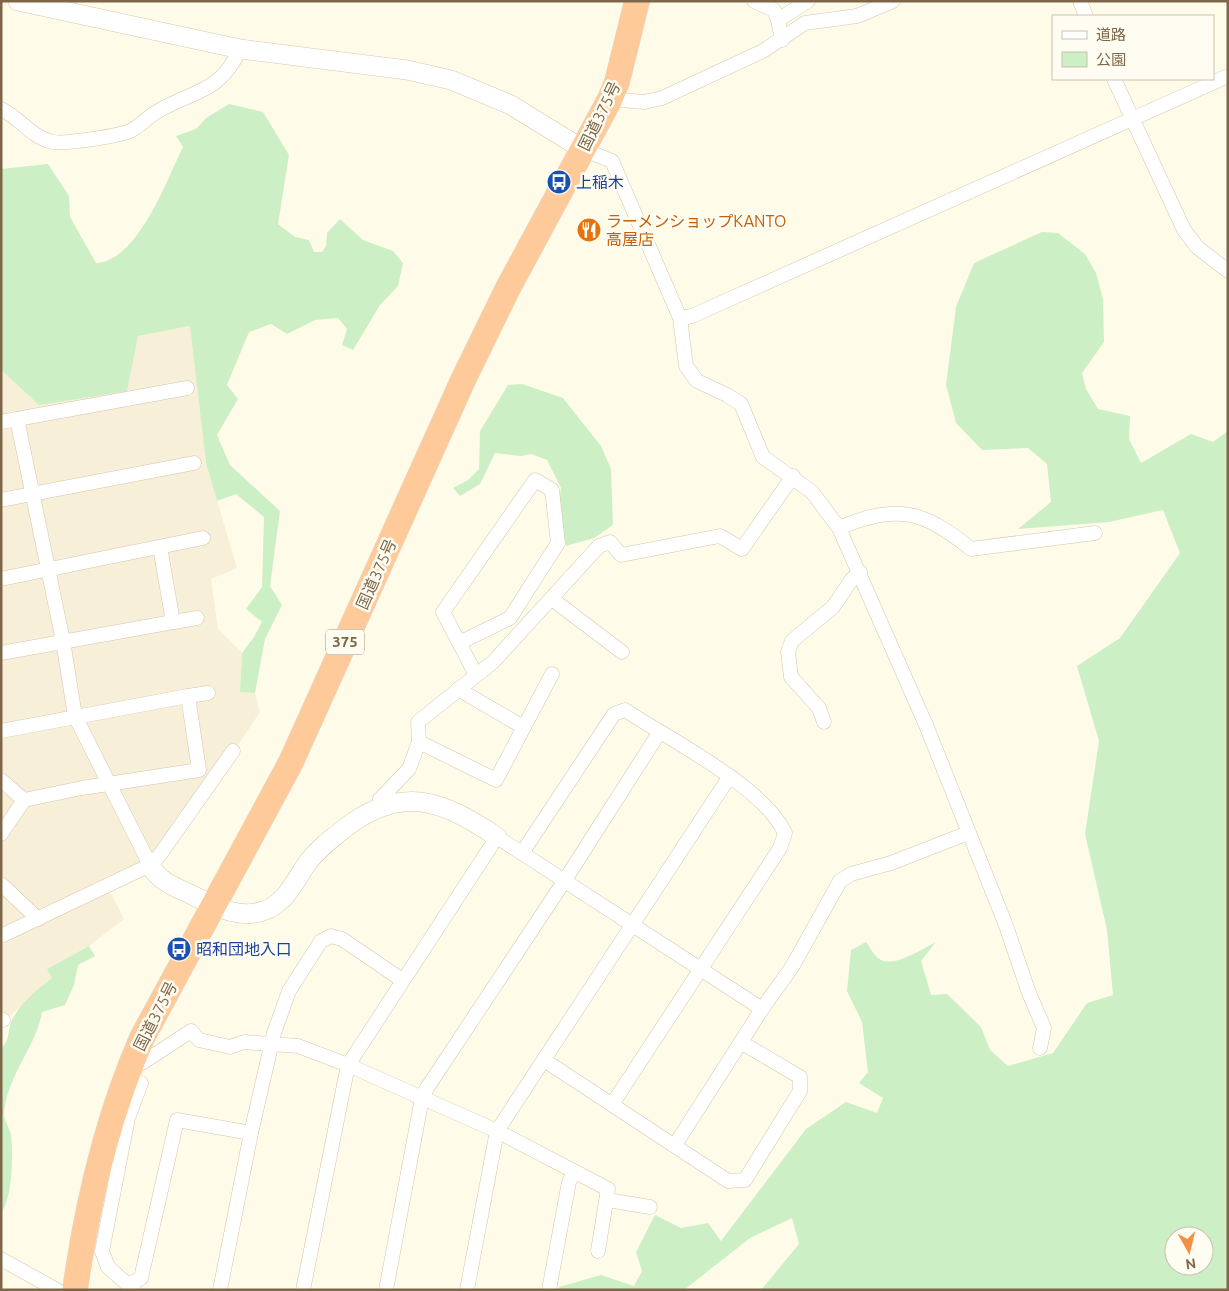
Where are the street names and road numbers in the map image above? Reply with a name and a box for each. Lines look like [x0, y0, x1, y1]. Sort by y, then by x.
street label: 国道375号 [574, 78, 624, 154]
street label: 国道375号 [353, 536, 399, 612]
road number: 375 [326, 630, 364, 654]
street label: 国道375号 [130, 978, 180, 1054]

